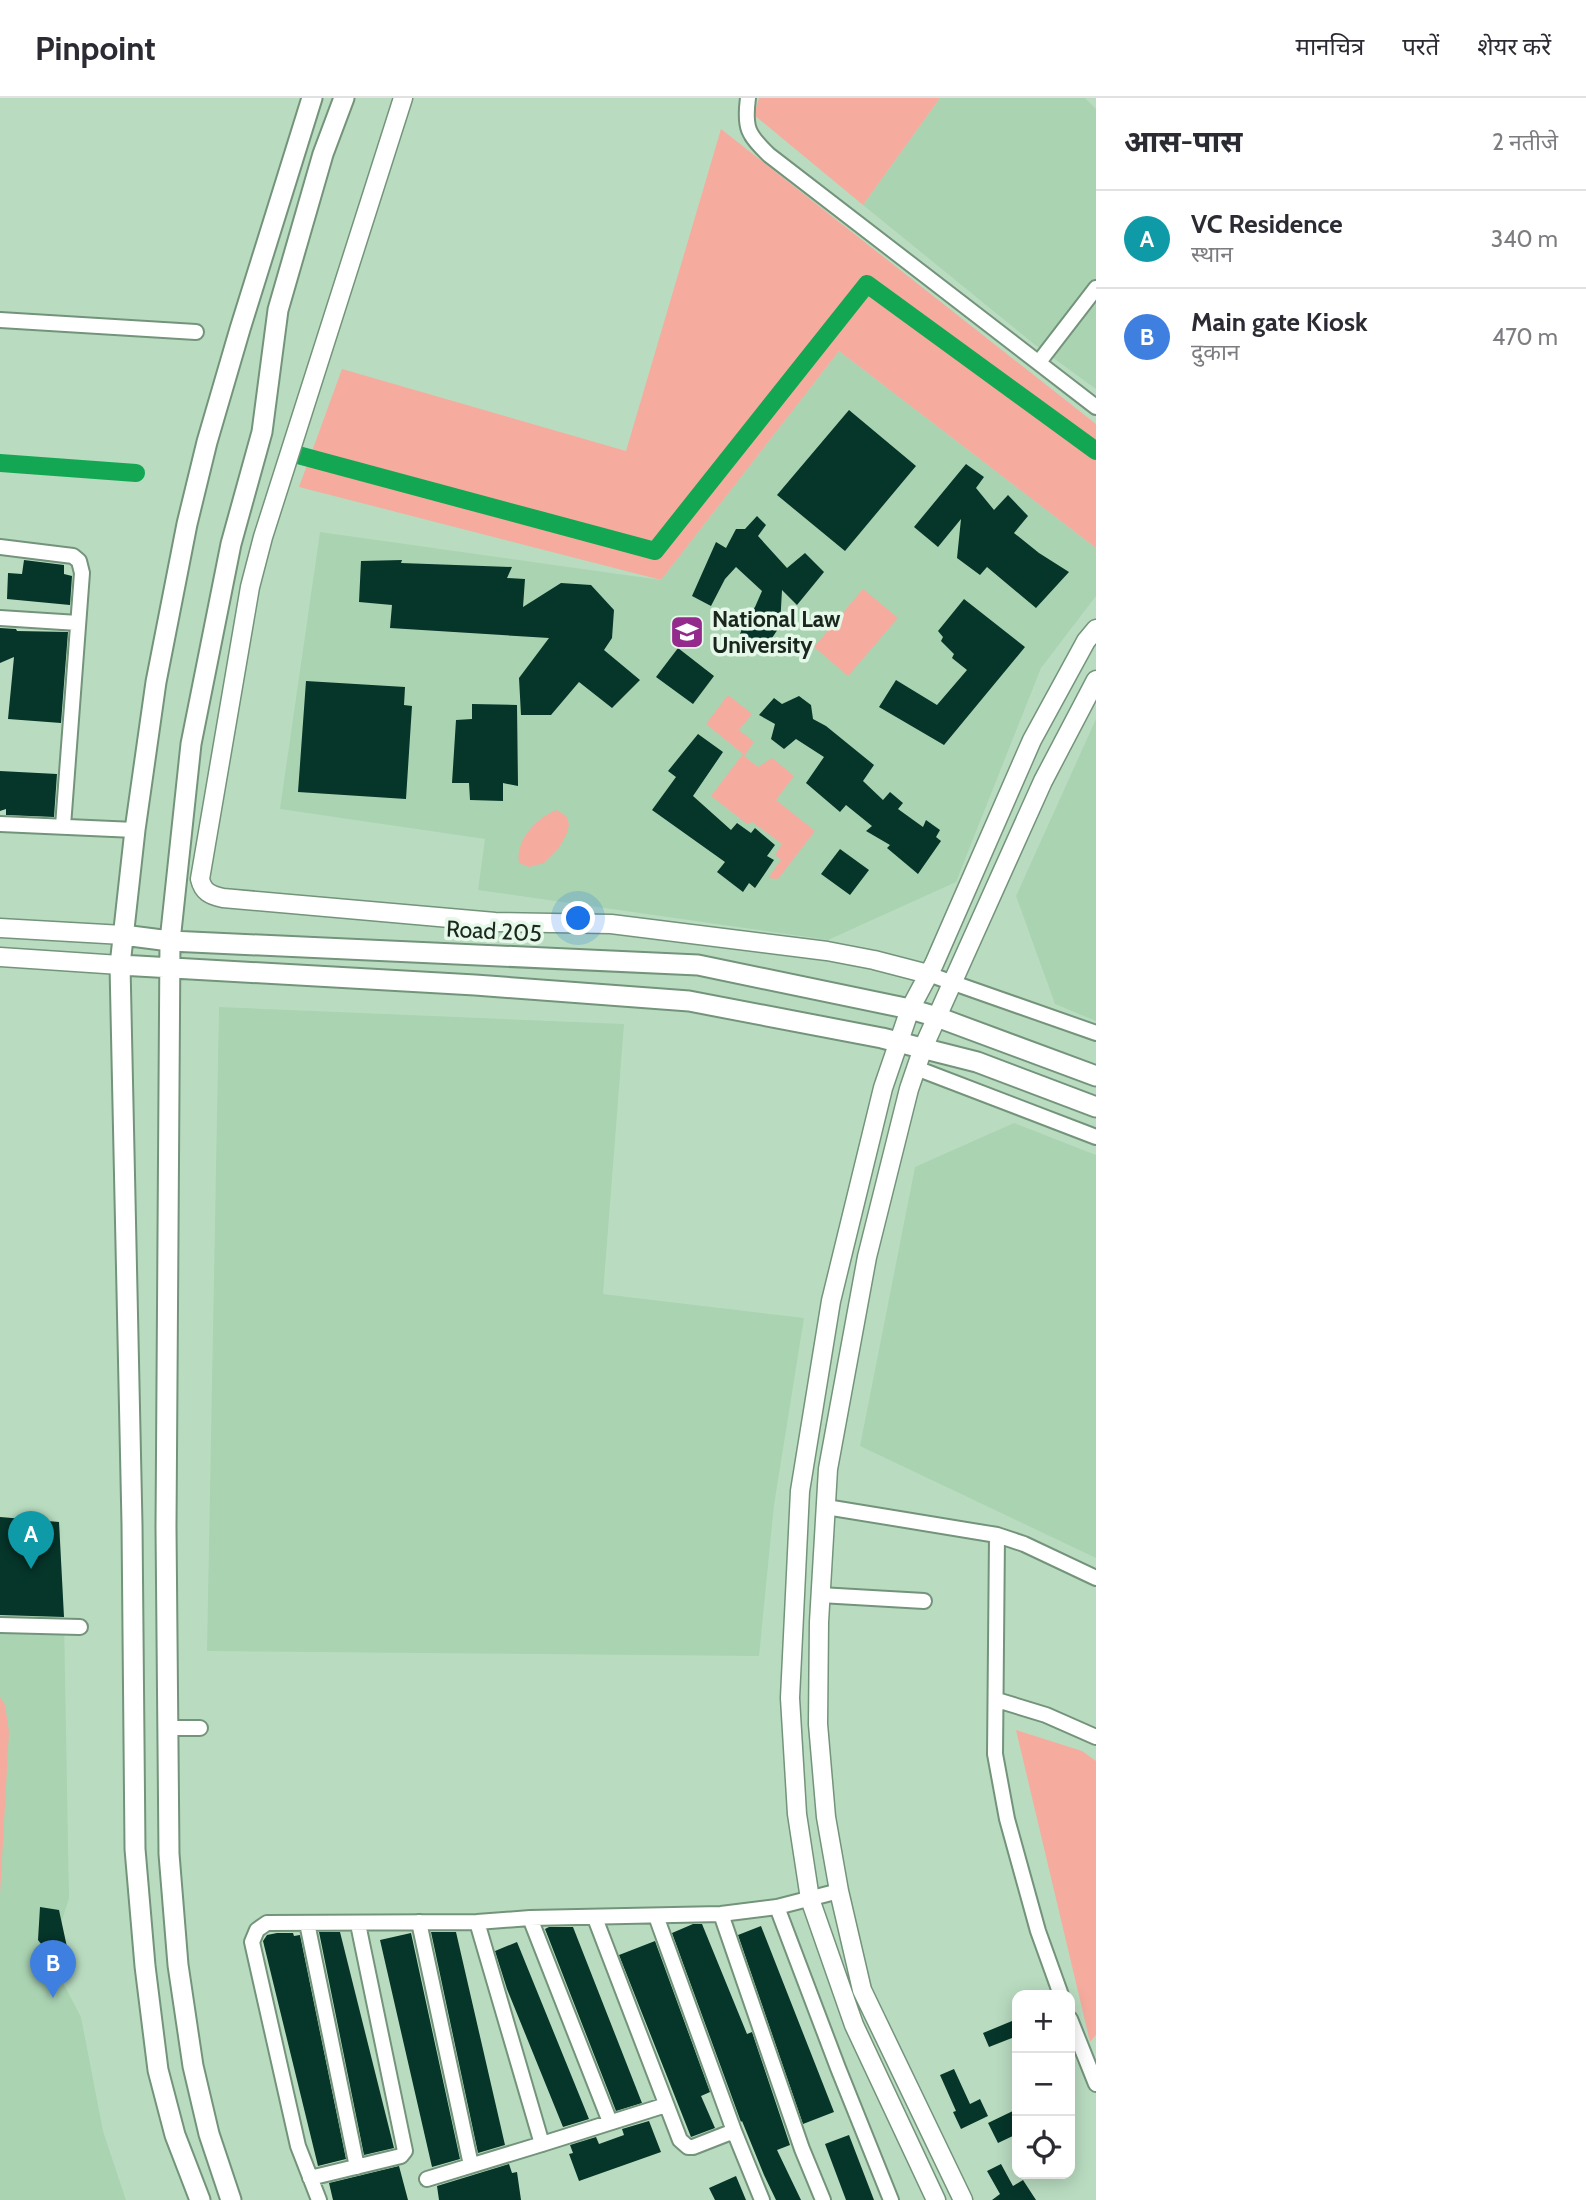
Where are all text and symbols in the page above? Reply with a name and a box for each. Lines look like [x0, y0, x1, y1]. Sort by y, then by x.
text: Pinpoint [35, 28, 156, 68]
text: मानचित्र [1296, 32, 1364, 61]
text: परतें [1402, 32, 1439, 61]
text: शेयर करें [1477, 32, 1551, 61]
text: आस-पास [1124, 123, 1242, 160]
text: 2 नतीजे [1492, 128, 1558, 156]
text: VC Residence [1191, 208, 1343, 240]
text: A [1140, 225, 1154, 253]
text: 340 m [1491, 225, 1558, 253]
text: स्थान [1191, 240, 1233, 268]
text: Main gate Kiosk [1191, 306, 1368, 338]
text: B [1140, 323, 1154, 351]
text: 470 m [1492, 323, 1558, 351]
text: दुकान [1191, 338, 1240, 366]
place label: National Law University [712, 605, 841, 659]
school or university icon: National Law University [668, 613, 706, 651]
your location [561, 901, 595, 935]
street label: Road 205 [446, 915, 542, 947]
pin: A [8, 1511, 54, 1569]
pin: B [30, 1940, 76, 1998]
map controls [1012, 1990, 1075, 2179]
button: + [1012, 1990, 1075, 2053]
button: − [1012, 2053, 1075, 2116]
button: locate [1012, 2116, 1075, 2179]

